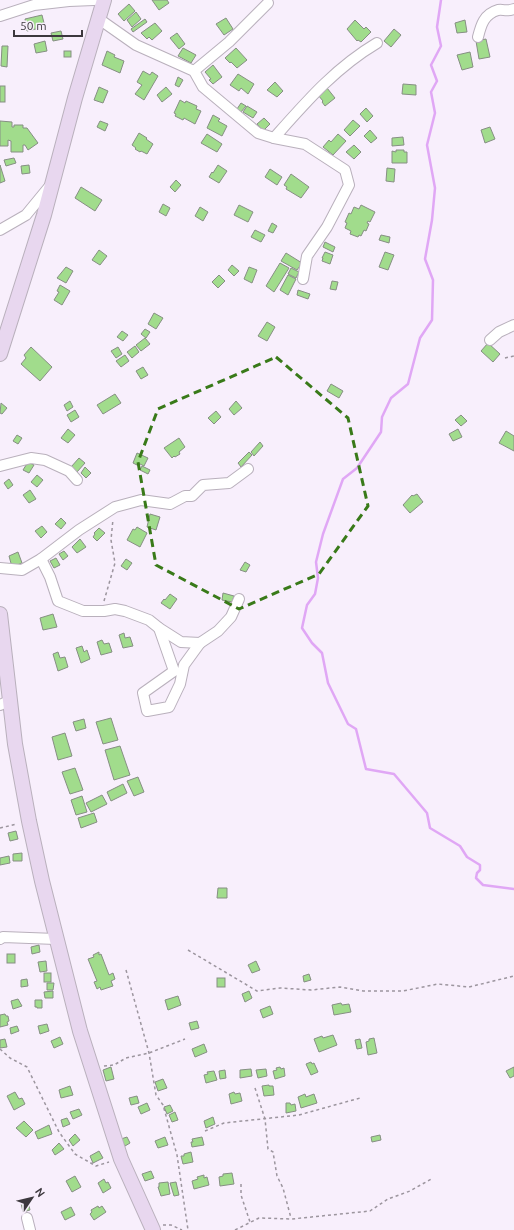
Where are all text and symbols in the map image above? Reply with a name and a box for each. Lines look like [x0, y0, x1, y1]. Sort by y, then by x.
scale bar [14, 12, 82, 38]
text: 50 m [20, 19, 47, 32]
north arrow [12, 1178, 52, 1218]
text: N [33, 1185, 47, 1199]

